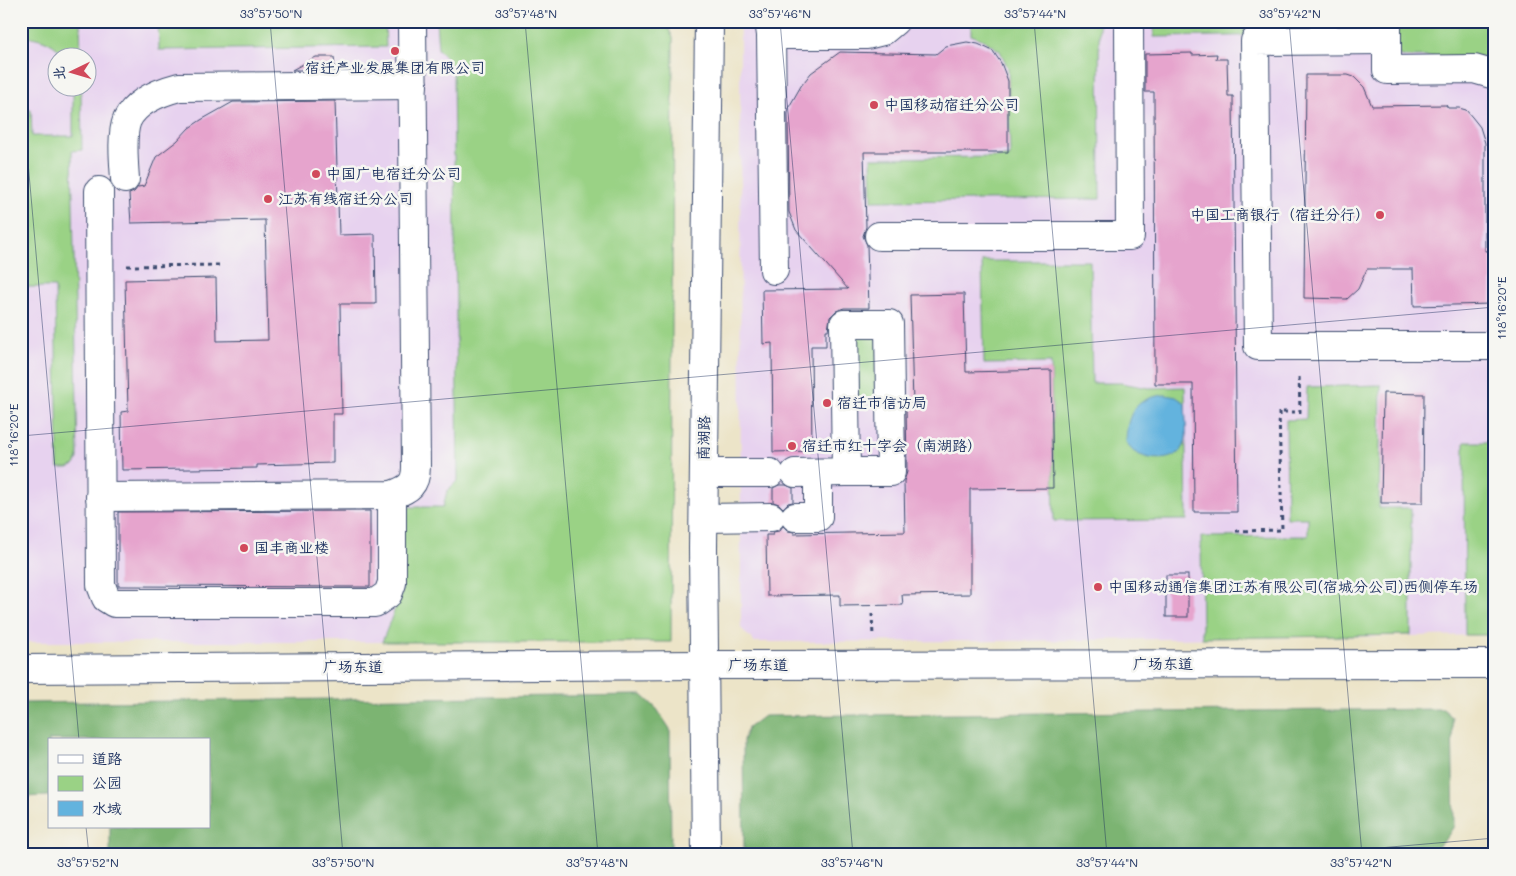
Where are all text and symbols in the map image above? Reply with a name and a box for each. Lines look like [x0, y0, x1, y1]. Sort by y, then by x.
text: 33°57'50"N [240, 5, 302, 21]
text: 33°57'48"N [495, 5, 557, 21]
text: 33°57'46"N [749, 5, 811, 21]
text: 33°57'44"N [1004, 5, 1066, 21]
text: 33°57'42"N [1259, 5, 1321, 21]
marker: 宿迁产业发展集团有限公司 [389, 45, 401, 57]
north arrow [48, 48, 98, 98]
place label: 宿迁产业发展集团有限公司 [305, 57, 485, 77]
text: 北 [48, 65, 69, 81]
place label: 中国移动宿迁分公司 [884, 94, 1019, 114]
marker: 中国移动宿迁分公司 [868, 99, 880, 111]
place label: 中国广电宿迁分公司 [326, 163, 461, 183]
marker: 中国广电宿迁分公司 [310, 168, 322, 180]
place label: 江苏有线宿迁分公司 [278, 188, 413, 208]
marker: 江苏有线宿迁分公司 [262, 193, 274, 205]
place label: 中国工商银行（宿迁分行） [1190, 204, 1370, 224]
marker: 中国工商银行（宿迁分行） [1374, 209, 1386, 221]
text: 118°16'20"E [1493, 276, 1509, 340]
place label: 宿迁市信访局 [837, 392, 927, 412]
marker: 宿迁市信访局 [821, 397, 833, 409]
text: 118°16'20"E [5, 403, 21, 467]
street label: 南湖路 [693, 415, 713, 461]
place label: 宿迁市红十字会（南湖路） [802, 435, 982, 455]
marker: 宿迁市红十字会（南湖路） [786, 440, 798, 452]
place label: 国丰商业楼 [254, 537, 329, 557]
marker: 国丰商业楼 [238, 542, 250, 554]
place label: 中国移动通信集团江苏有限公司(宿城分公司)西侧停车场 [1108, 576, 1478, 596]
marker: 中国移动通信集团江苏有限公司(宿城分公司)西侧停车场 [1092, 581, 1104, 593]
street label: 广场东道 [1133, 653, 1193, 673]
street label: 广场东道 [728, 654, 788, 674]
street label: 广场东道 [323, 656, 383, 676]
legend [48, 738, 210, 828]
text: 道路 [92, 748, 122, 768]
text: 公园 [92, 772, 122, 792]
text: 水域 [92, 798, 122, 818]
text: 33°57'52"N [57, 854, 119, 870]
text: 33°57'50"N [312, 854, 374, 870]
text: 33°57'48"N [566, 854, 628, 870]
text: 33°57'46"N [821, 854, 883, 870]
text: 33°57'44"N [1076, 854, 1138, 870]
text: 33°57'42"N [1330, 854, 1392, 870]

